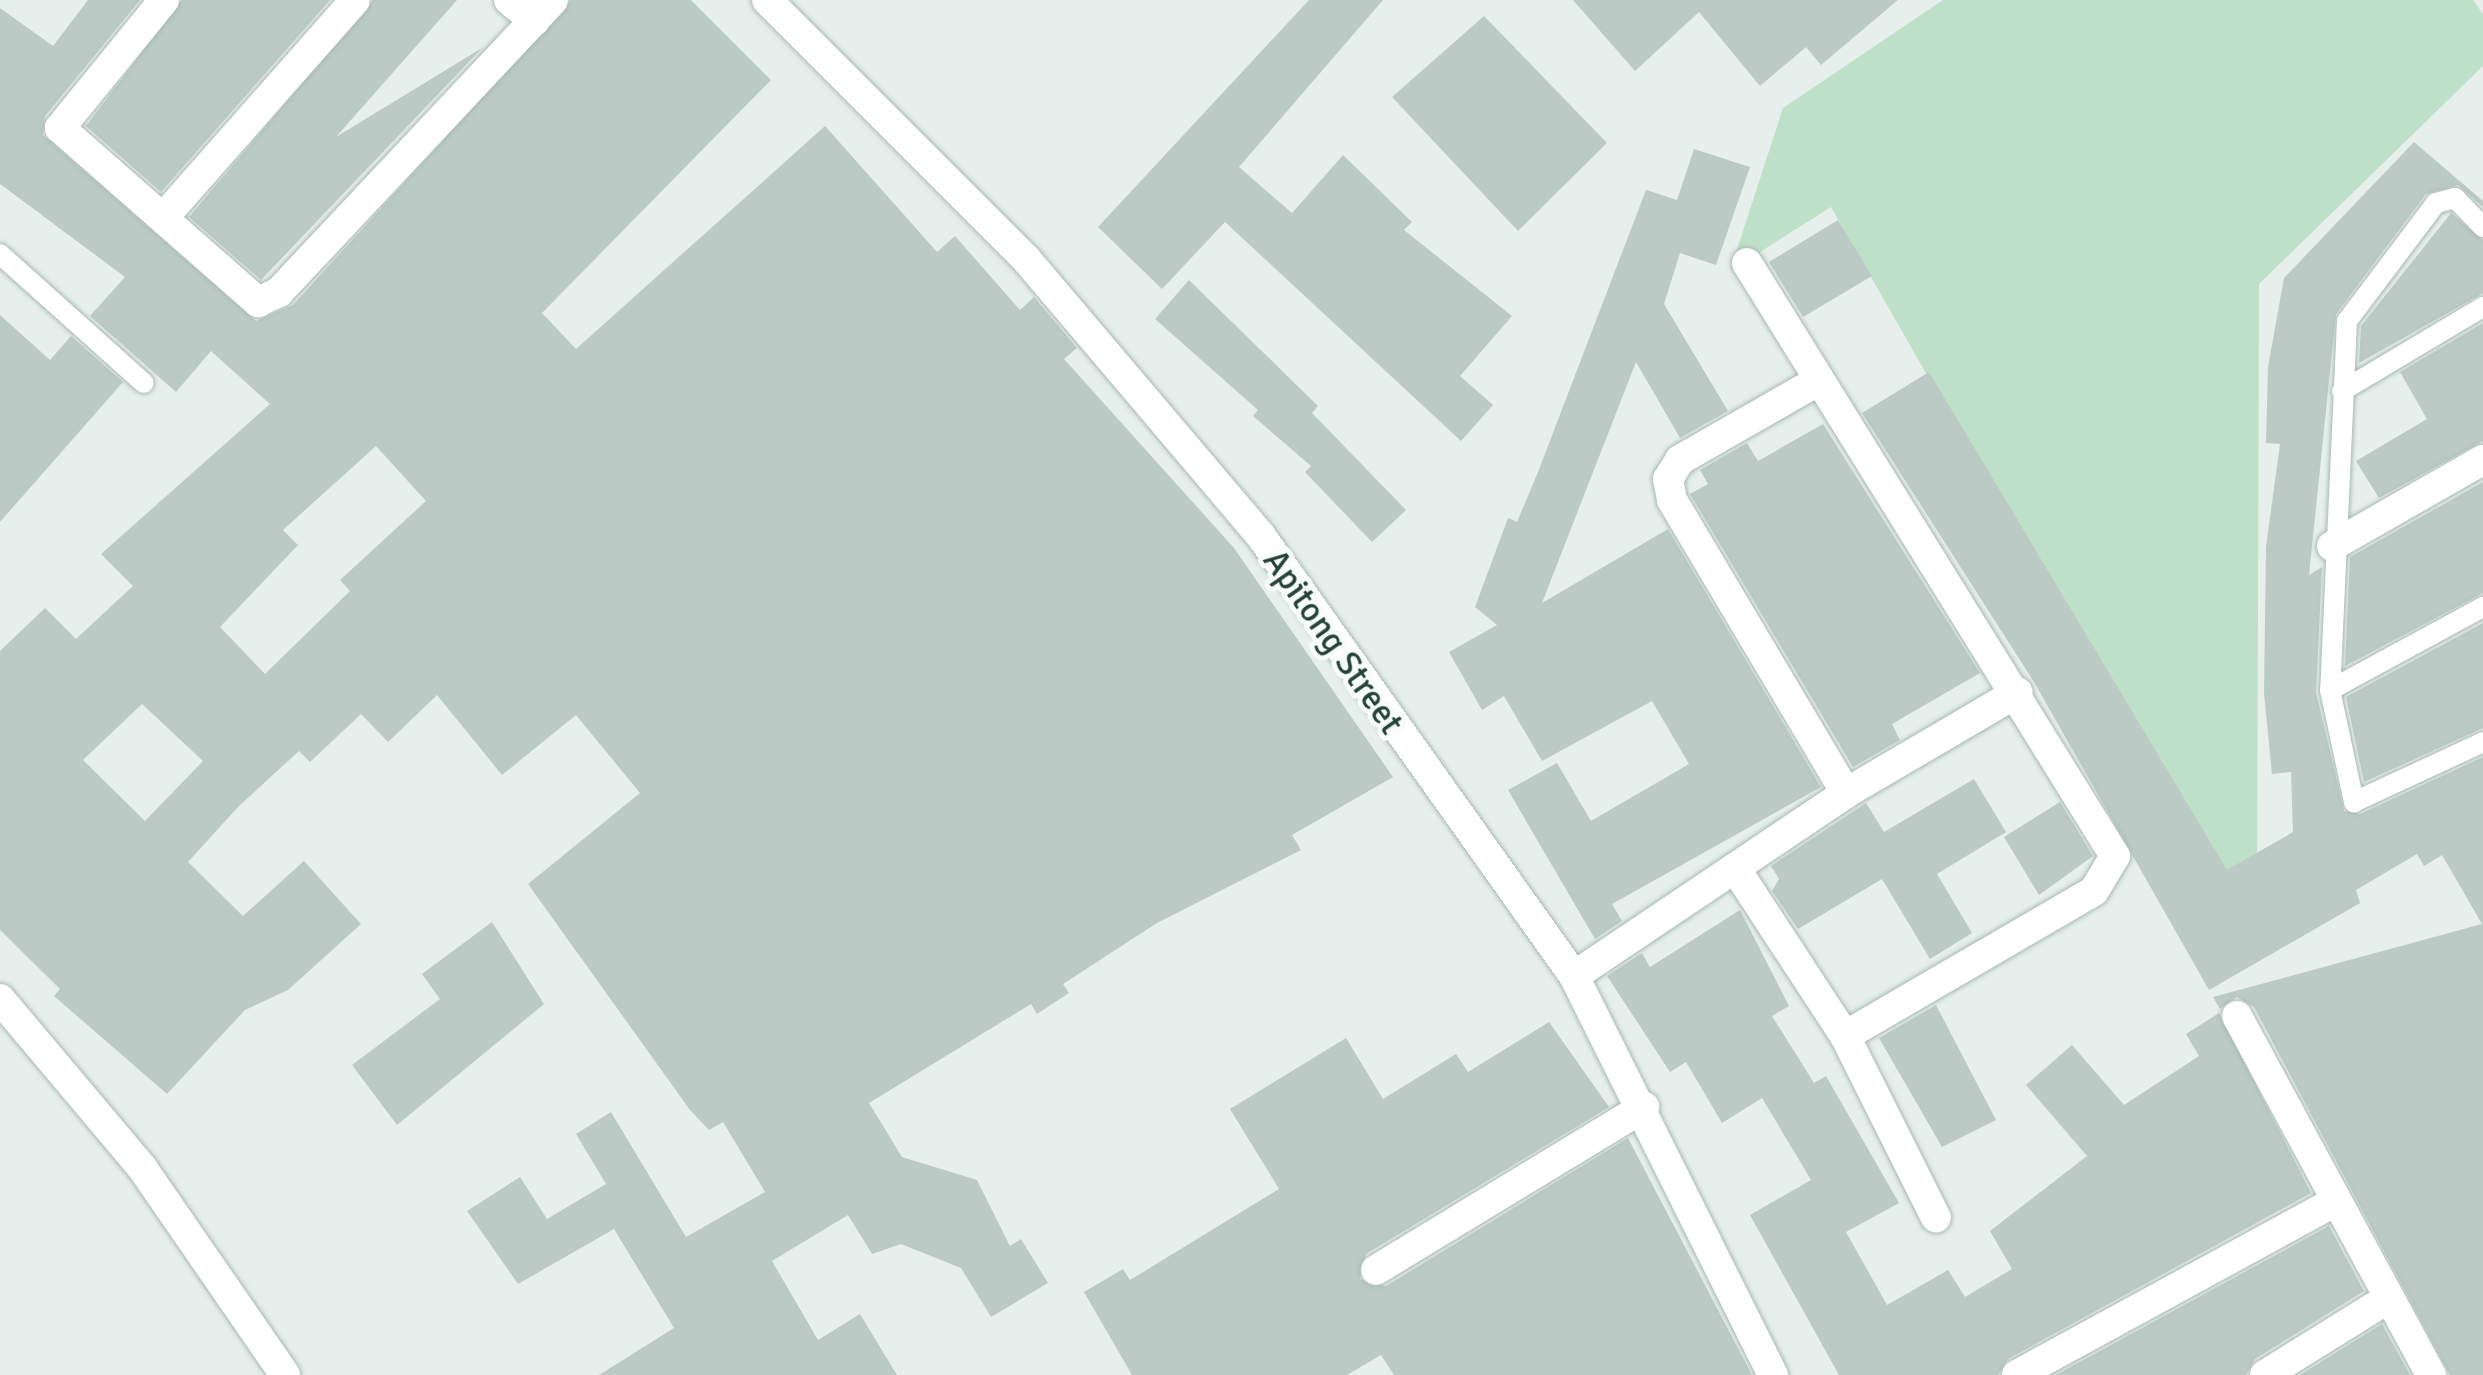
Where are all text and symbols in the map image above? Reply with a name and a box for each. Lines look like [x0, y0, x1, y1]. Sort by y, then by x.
street label: Apitong Street [1254, 542, 1412, 742]

